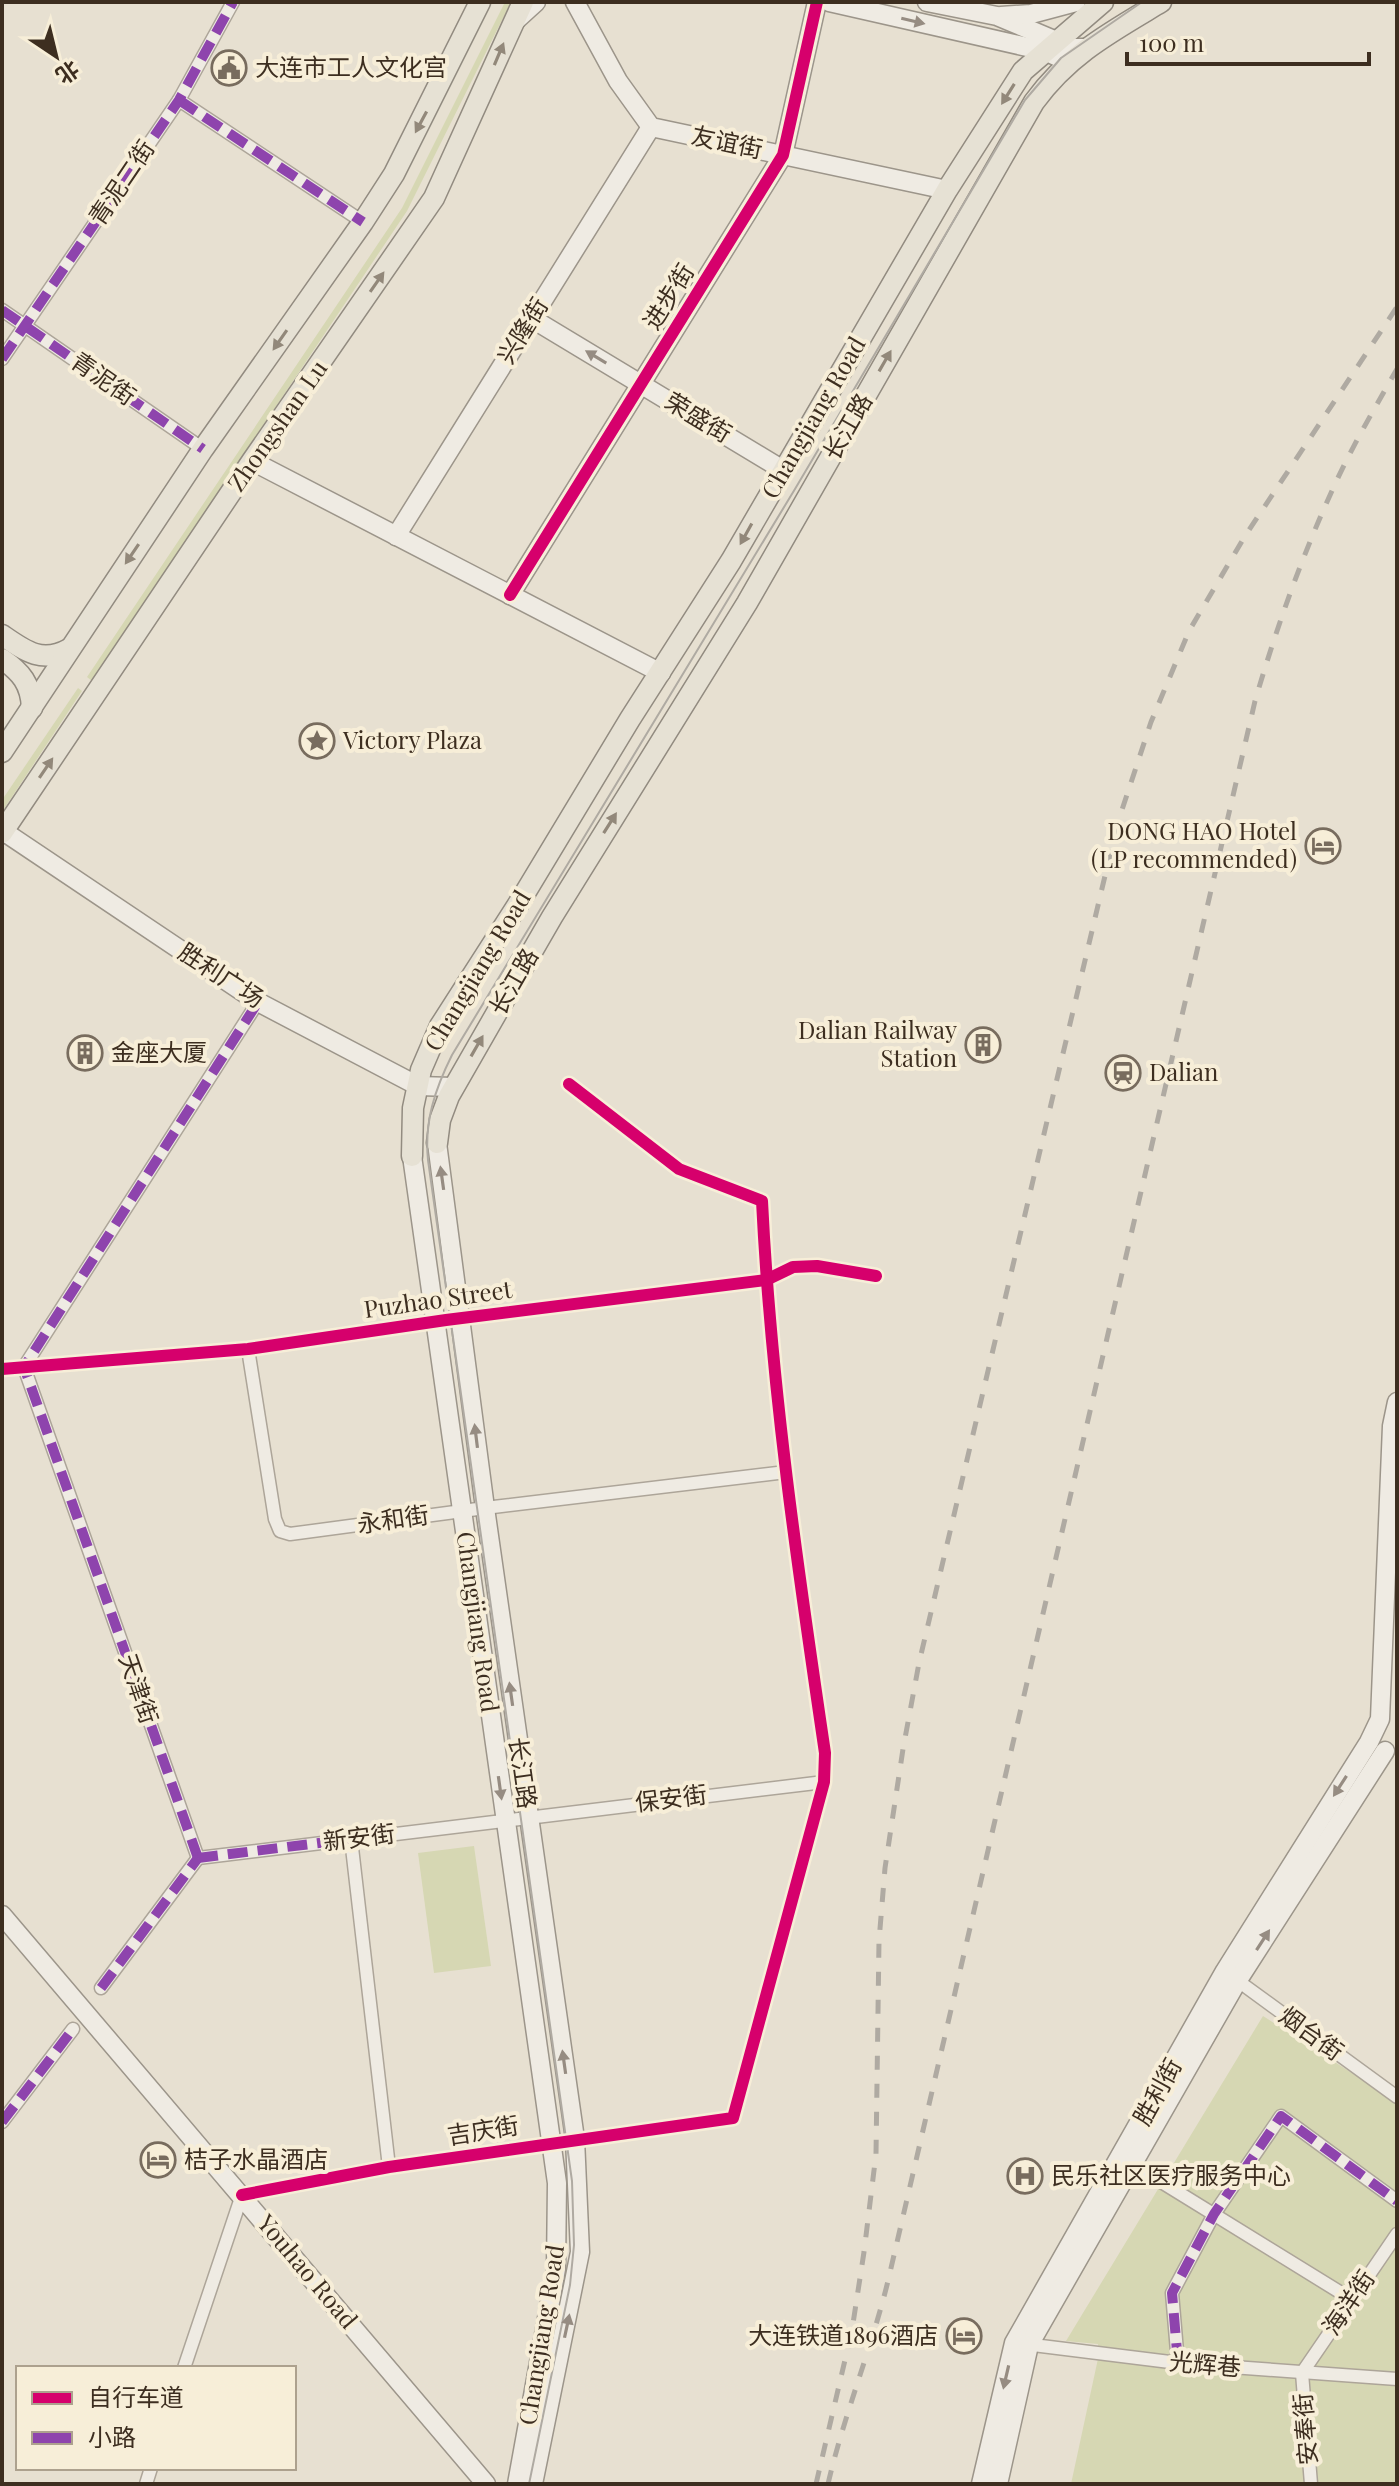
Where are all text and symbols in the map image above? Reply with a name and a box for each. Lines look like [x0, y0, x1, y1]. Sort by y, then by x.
one-way arrow [901, 15, 926, 28]
north arrow [16, 16, 96, 96]
scale bar [1127, 16, 1369, 66]
text: 100 m [1139, 26, 1204, 58]
one-way arrow [492, 42, 506, 66]
public building icon: 大连市工人文化宫 [210, 49, 248, 87]
place label: 大连市工人文化宫 [255, 50, 447, 82]
text: 北 [50, 55, 86, 92]
one-way arrow [1000, 84, 1015, 105]
one-way arrow [414, 111, 428, 133]
street label: 友谊街 [689, 118, 766, 164]
street label: 青泥二街 [80, 133, 160, 231]
street label: 进步街 [635, 257, 700, 335]
one-way arrow [369, 272, 384, 293]
street label: 兴隆街 [489, 291, 554, 369]
one-way arrow [272, 329, 288, 351]
street label: Changjiang Road [753, 330, 872, 504]
street label: 青泥街 [65, 344, 143, 411]
one-way arrow [585, 350, 607, 364]
one-way arrow [878, 350, 892, 373]
street label: Zhongshan Lu [219, 353, 333, 497]
street label: 荣盛街 [660, 384, 738, 449]
street label: 长江路 [814, 387, 878, 465]
one-way arrow [739, 523, 753, 546]
one-way arrow [125, 544, 140, 565]
place icon: Victory Plaza [298, 722, 336, 760]
place label: Victory Plaza [342, 723, 482, 755]
one-way arrow [38, 757, 53, 778]
one-way arrow [603, 812, 618, 833]
place label: DONG HAO Hotel (LP recommended) [1091, 814, 1297, 874]
hotel icon: DONG HAO Hotel (LP recommended) [1304, 827, 1342, 865]
street label: Changjiang Road [416, 884, 537, 1056]
street label: 胜利广场 [173, 935, 271, 1014]
street label: 长江路 [480, 942, 544, 1020]
place label: Dalian Railway Station [798, 1013, 957, 1073]
building icon: Dalian Railway Station [964, 1026, 1002, 1064]
building icon: 金座大厦 [66, 1034, 104, 1072]
place label: 金座大厦 [111, 1035, 207, 1067]
one-way arrow [470, 1035, 484, 1057]
station icon: Dalian [1104, 1054, 1142, 1092]
place label: Dalian [1149, 1055, 1218, 1087]
one-way arrow [435, 1166, 448, 1191]
street label: Puzhao Street [362, 1272, 514, 1324]
one-way arrow [469, 1423, 482, 1448]
street label: 永和街 [355, 1497, 431, 1539]
street label: Changjiang Road [450, 1529, 508, 1714]
street label: 天津街 [113, 1649, 167, 1728]
one-way arrow [504, 1681, 517, 1706]
street label: 长江路 [503, 1735, 545, 1811]
one-way arrow [1334, 1775, 1348, 1797]
one-way arrow [494, 1776, 507, 1801]
street label: 保安街 [633, 1777, 708, 1817]
street label: 新安街 [321, 1816, 396, 1856]
one-way arrow [1255, 1930, 1270, 1951]
street label: 烟台街 [1274, 1998, 1351, 2066]
one-way arrow [557, 2049, 570, 2074]
street label: 胜利街 [1125, 2052, 1188, 2130]
street label: 吉庆街 [445, 2108, 521, 2150]
hotel icon: 桔子水晶酒店 [139, 2141, 177, 2179]
place label: 桔子水晶酒店 [184, 2142, 328, 2174]
hospital icon: 民乐社区医疗服务中心 [1006, 2157, 1044, 2195]
place label: 民乐社区医疗服务中心 [1051, 2158, 1291, 2190]
street label: Youhao Road [251, 2206, 366, 2334]
street label: Changjiang Road [510, 2242, 570, 2427]
street label: 海洋街 [1314, 2263, 1381, 2341]
one-way arrow [561, 2313, 574, 2338]
hotel icon: 大连铁道1896酒店 [945, 2317, 983, 2355]
place label: 大连铁道1896酒店 [748, 2318, 938, 2350]
street label: 光辉巷 [1168, 2344, 1242, 2382]
one-way arrow [999, 2364, 1012, 2389]
legend [16, 2366, 296, 2470]
text: 自行车道 [88, 2380, 184, 2412]
street label: 安奉街 [1285, 2392, 1323, 2466]
text: 小路 [88, 2420, 136, 2452]

